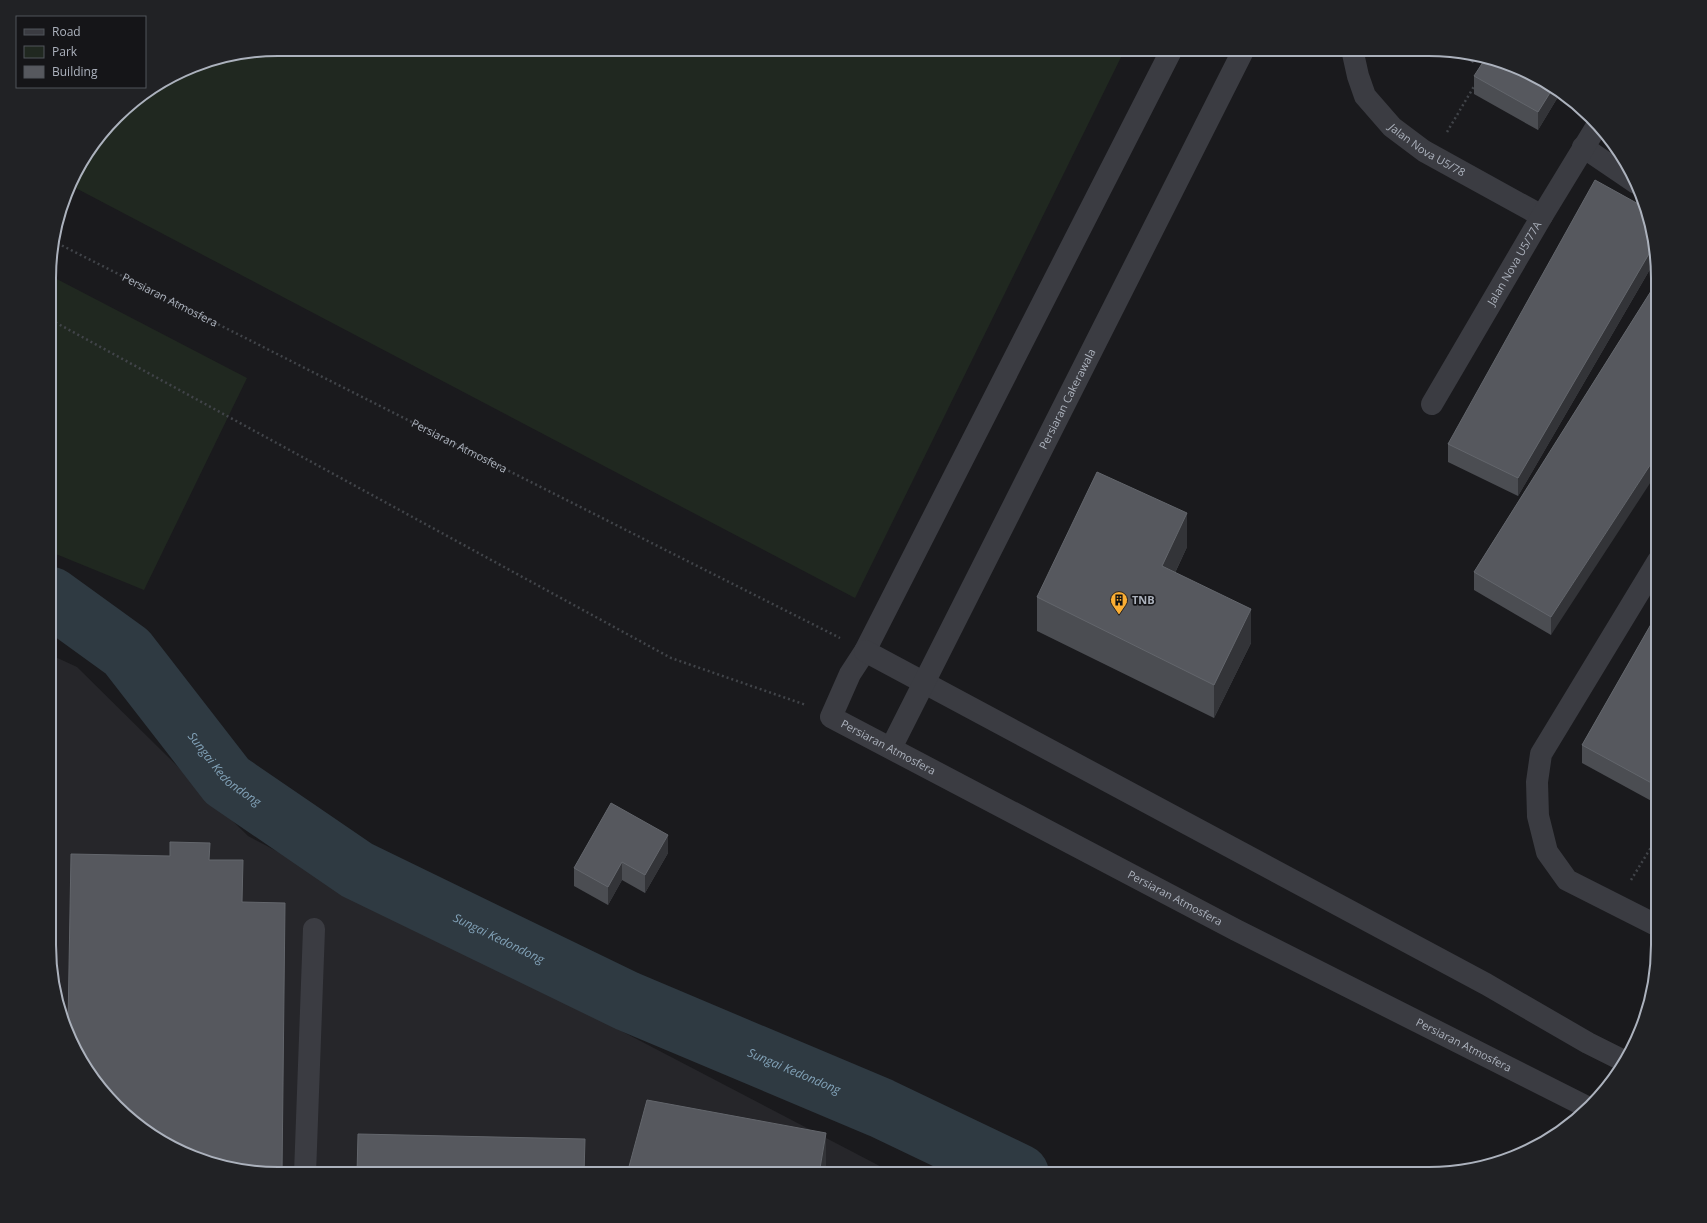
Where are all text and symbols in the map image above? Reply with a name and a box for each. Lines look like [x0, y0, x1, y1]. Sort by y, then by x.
legend [16, 16, 146, 88]
text: Road [52, 23, 81, 40]
text: Park [52, 43, 78, 60]
text: Building [52, 63, 98, 80]
street label: Jalan Nova U5/78 [1385, 120, 1468, 179]
street label: Jalan Nova U5/77A [1483, 218, 1544, 309]
street label: Persiaran Atmosfera [120, 269, 221, 330]
street label: Persiaran Cakerawala [1035, 346, 1099, 452]
street label: Persiaran Atmosfera [409, 415, 510, 476]
building icon: TNB [1109, 590, 1129, 615]
place label: TNB [1132, 592, 1155, 607]
street label: Persiaran Atmosfera [839, 716, 939, 778]
water label: Sungai Kedondong [184, 728, 265, 810]
street label: Persiaran Atmosfera [1125, 866, 1225, 929]
water label: Sungai Kedondong [450, 909, 548, 968]
street label: Persiaran Atmosfera [1414, 1014, 1514, 1075]
water label: Sungai Kedondong [745, 1044, 844, 1098]

